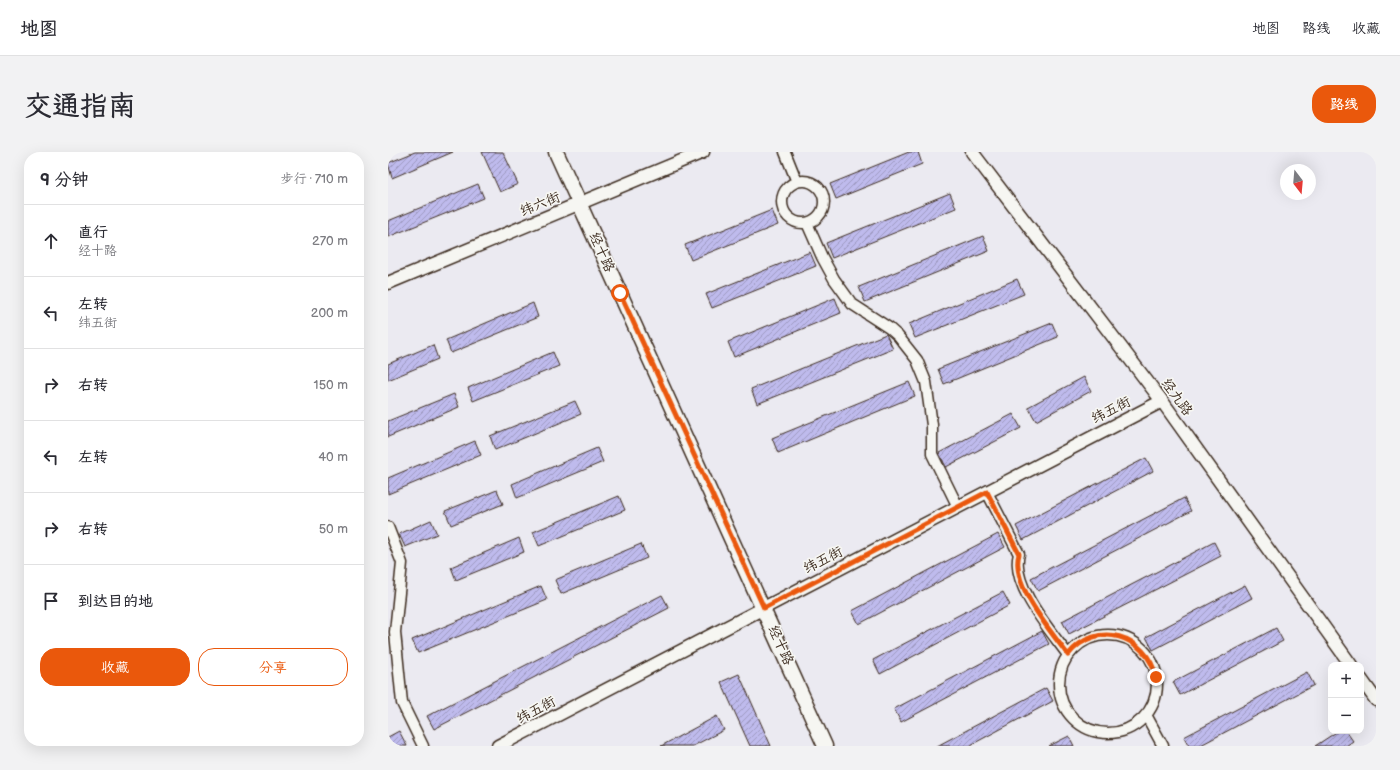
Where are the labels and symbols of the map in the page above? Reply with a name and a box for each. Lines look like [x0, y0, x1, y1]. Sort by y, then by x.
north arrow [1280, 164, 1316, 200]
street label: 纬六街 [517, 188, 563, 220]
street label: 经十路 [586, 229, 618, 275]
route start [611, 284, 629, 302]
street label: 经九路 [1158, 375, 1196, 419]
street label: 纬五街 [1088, 393, 1134, 427]
street label: 纬五街 [800, 543, 846, 577]
street label: 经十路 [765, 622, 797, 668]
route end [1147, 668, 1165, 686]
street label: 纬五街 [513, 693, 559, 727]

